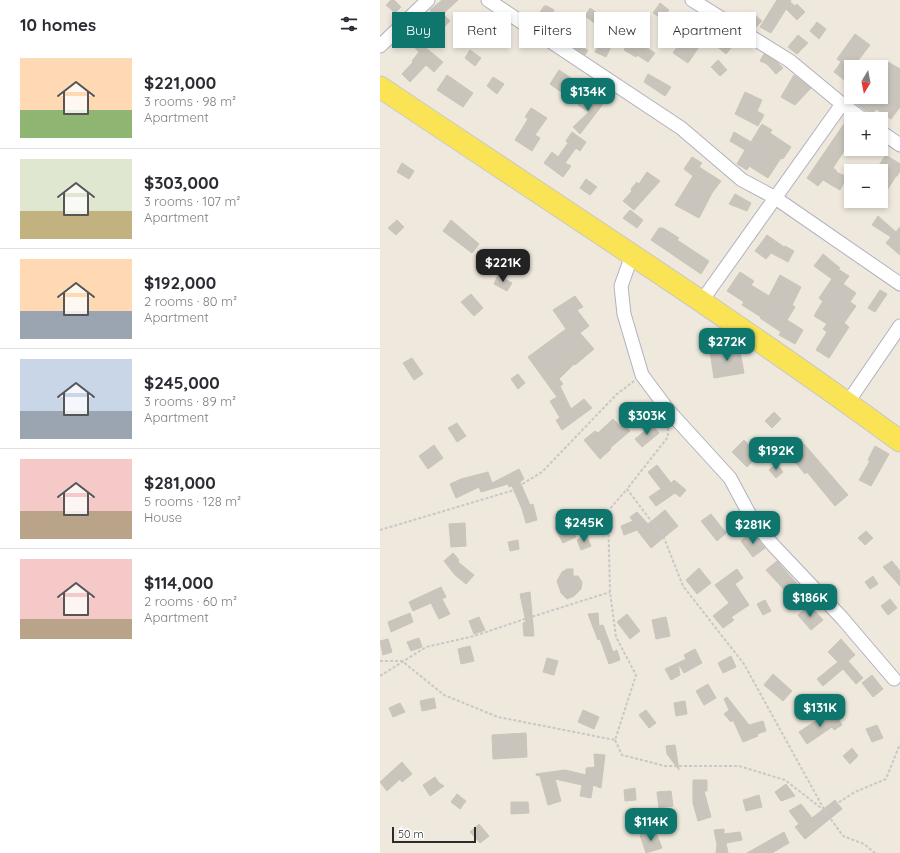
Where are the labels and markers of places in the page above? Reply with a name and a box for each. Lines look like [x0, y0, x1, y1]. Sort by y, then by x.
pin: $134K [560, 78, 616, 112]
pin: $221K [475, 249, 531, 283]
pin: $272K [699, 328, 755, 362]
pin: $303K [619, 402, 675, 436]
pin: $192K [748, 437, 804, 471]
pin: $245K [556, 509, 612, 543]
pin: $281K [725, 511, 781, 545]
pin: $186K [782, 584, 838, 618]
pin: $131K [792, 694, 848, 728]
pin: $114K [623, 808, 679, 842]

